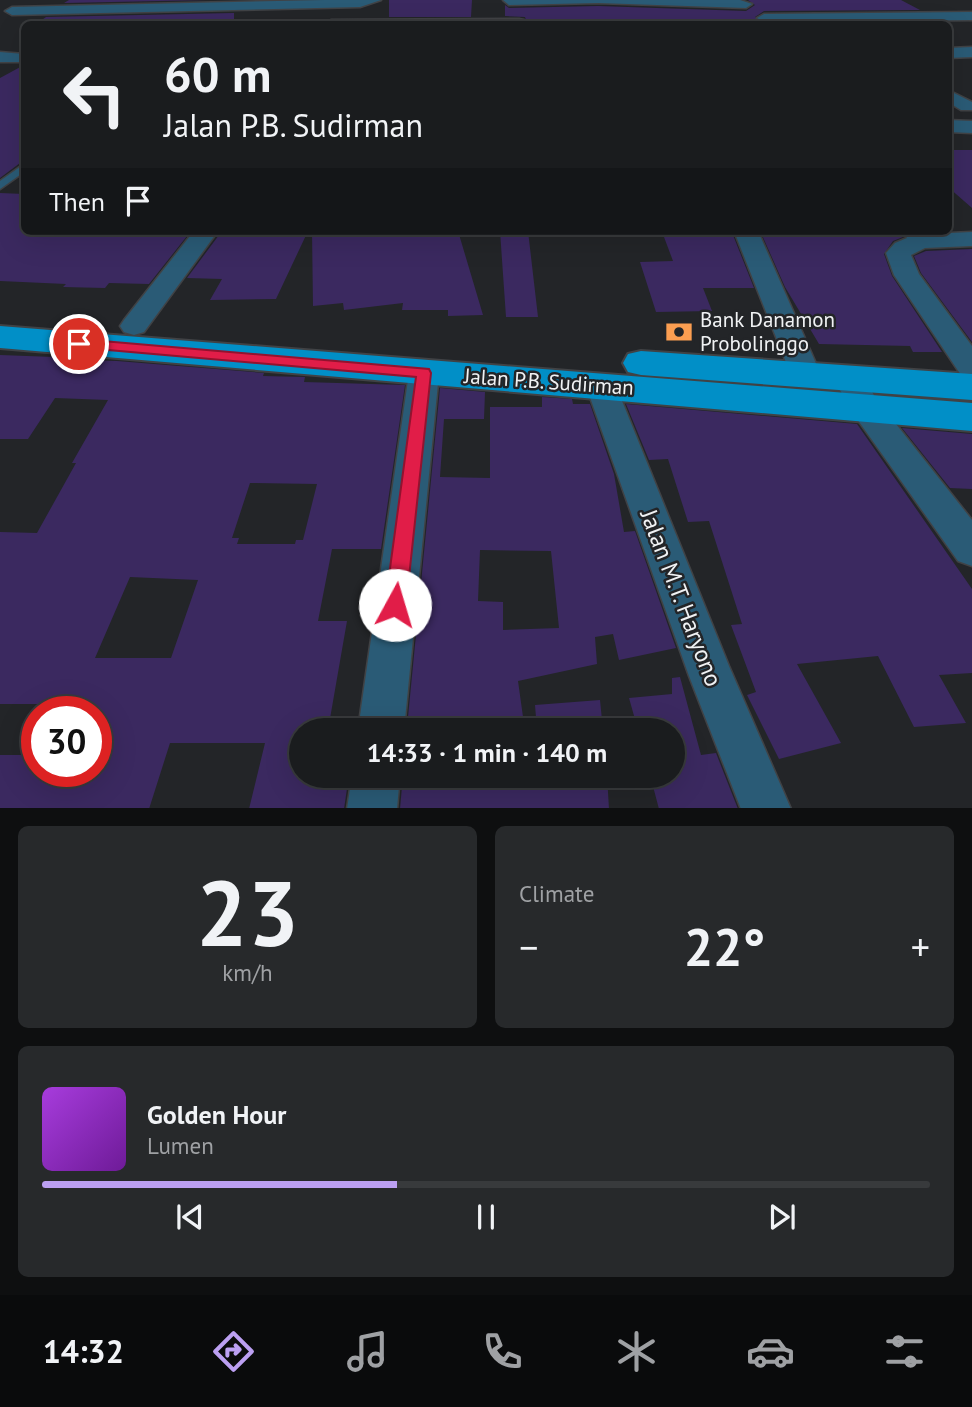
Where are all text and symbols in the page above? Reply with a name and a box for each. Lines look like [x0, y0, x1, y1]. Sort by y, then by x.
text: 60 m [164, 42, 271, 106]
icon: left [49, 49, 140, 140]
text: Jalan P.B. Sudirman [164, 104, 423, 146]
icon: arrive [119, 182, 157, 220]
text: Then [49, 185, 105, 218]
place label: Bank Danamon Probolinggo [700, 306, 835, 357]
pin [49, 314, 109, 374]
bank icon: Bank Danamon Probolinggo [664, 317, 694, 347]
icon: arrive [60, 325, 98, 363]
street label: Jalan P.B. Sudirman [462, 362, 635, 401]
street label: Jalan M.T. Haryono [633, 504, 729, 691]
position arrow [358, 568, 432, 642]
speed limit sign: 30 [21, 696, 112, 787]
text: 14:33 · 1 min · 140 m [367, 736, 607, 769]
text: 23 [196, 853, 299, 971]
text: Climate [519, 879, 594, 908]
text: 22° [684, 913, 765, 980]
text: − [519, 922, 538, 971]
text: + [911, 922, 930, 971]
text: km/h [222, 958, 273, 987]
text: Golden Hour [147, 1098, 286, 1131]
text: Lumen [147, 1131, 214, 1160]
icon: previous [171, 1198, 209, 1236]
icon: pause [467, 1198, 505, 1236]
icon: next [763, 1198, 801, 1236]
icon: directions [209, 1327, 258, 1376]
icon: music [343, 1327, 392, 1376]
icon: phone [478, 1327, 527, 1376]
icon: climate [612, 1327, 661, 1376]
icon: car [746, 1327, 795, 1376]
icon: filters [880, 1327, 929, 1376]
text: 14:32 [43, 1330, 124, 1372]

